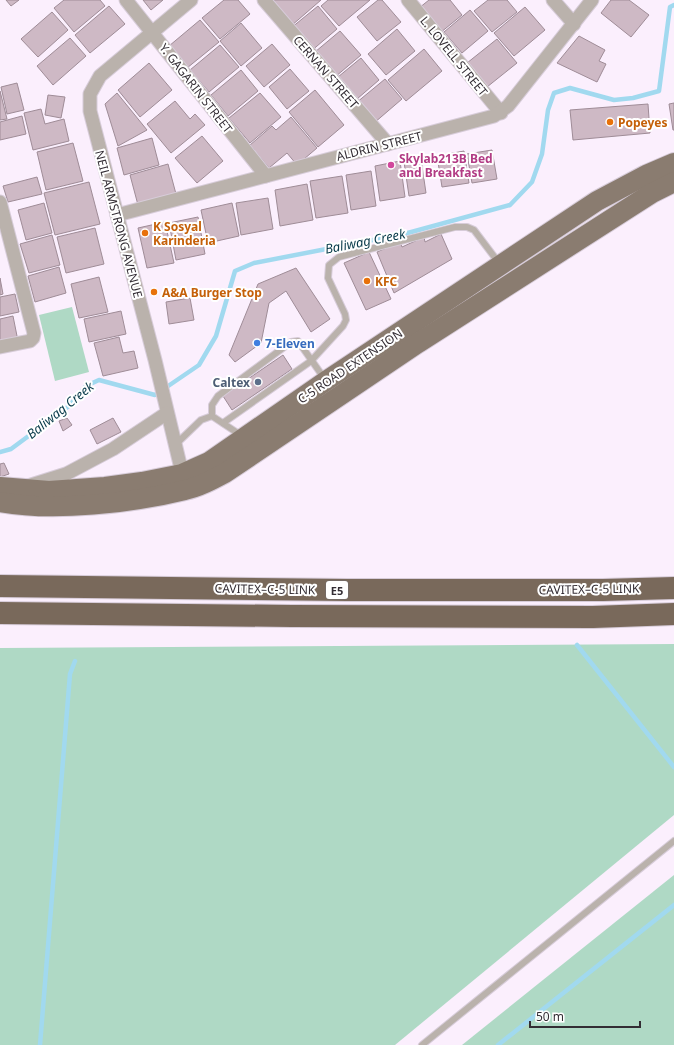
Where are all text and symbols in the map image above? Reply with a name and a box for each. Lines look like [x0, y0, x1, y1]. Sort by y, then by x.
street label: L. LOVELL STREET [416, 12, 492, 100]
street label: CERNAN STREET [290, 32, 363, 112]
street label: Y. GAGARIN STREET [156, 40, 237, 137]
place label: Popeyes [618, 114, 668, 131]
marker: Popeyes [605, 117, 615, 127]
street label: ALDRIN STREET [335, 127, 424, 165]
street label: NEIL ARMSTRONG AVENUE [91, 148, 147, 300]
place label: Skylab213B Bed and Breakfast [399, 150, 493, 181]
marker: Skylab213B Bed and Breakfast [386, 160, 396, 170]
place label: K Sosyal Karinderia [153, 218, 216, 249]
water label: Baliwag Creek [323, 224, 407, 258]
marker: K Sosyal Karinderia [140, 228, 150, 238]
place label: KFC [375, 273, 398, 290]
marker: KFC [362, 276, 372, 286]
place label: A&A Burger Stop [162, 284, 262, 301]
marker: A&A Burger Stop [149, 287, 159, 297]
street label: C-5 ROAD EXTENSION [294, 325, 406, 407]
place label: 7-Eleven [265, 335, 315, 352]
marker: 7-Eleven [252, 338, 262, 348]
place label: Caltex [212, 374, 250, 391]
water label: Baliwag Creek [23, 377, 98, 443]
marker: Caltex [253, 377, 263, 387]
street label: CAVITEX–C-5 LINK [214, 580, 316, 598]
street label: CAVITEX–C-5 LINK [538, 580, 640, 598]
road number: E5 [326, 581, 348, 599]
scale bar [530, 1003, 640, 1029]
text: 50 m [536, 1008, 564, 1025]

